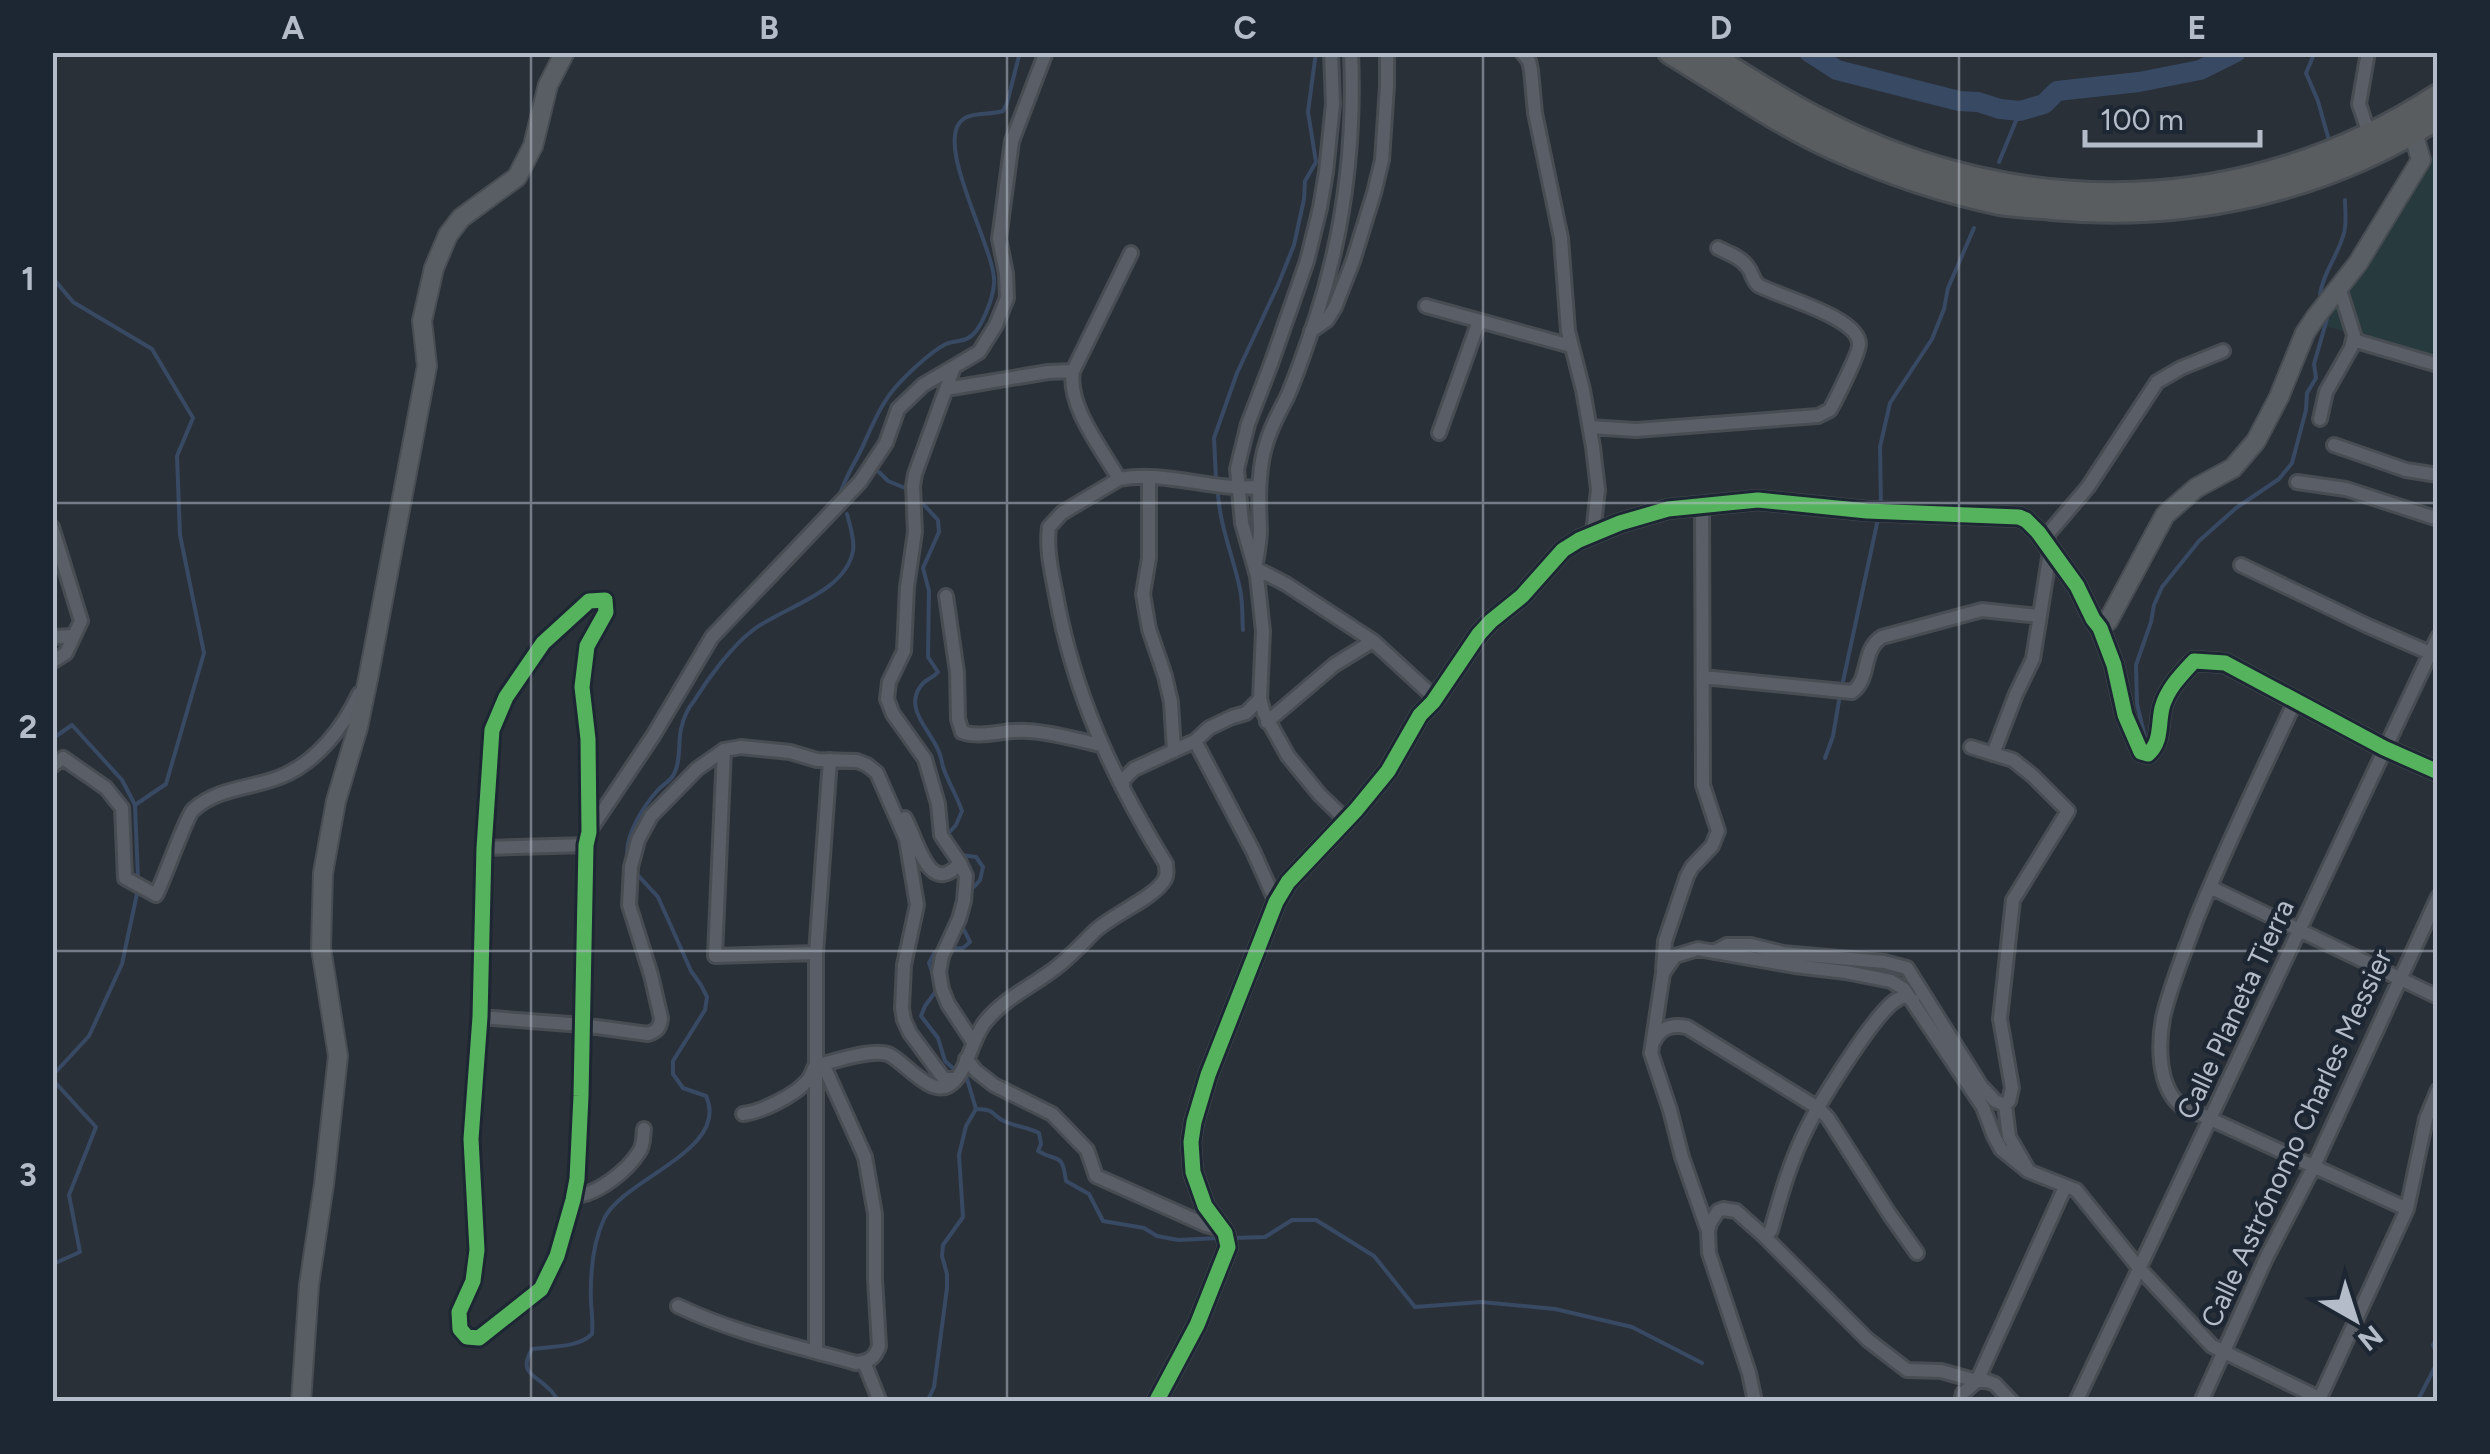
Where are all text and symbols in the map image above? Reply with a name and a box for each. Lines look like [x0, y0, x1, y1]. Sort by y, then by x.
text: A [282, 9, 305, 47]
text: B [759, 9, 779, 47]
text: C [1233, 9, 1257, 47]
text: D [1710, 9, 1732, 47]
text: E [2188, 9, 2206, 47]
scale bar [2085, 85, 2260, 147]
text: 100 m [2100, 101, 2184, 138]
text: 1 [21, 260, 35, 298]
text: 2 [19, 708, 37, 746]
street label: Calle Planeta Tierra [2169, 894, 2301, 1124]
street label: Calle Astrónomo Charles Messier [2193, 943, 2399, 1333]
text: 3 [19, 1156, 37, 1194]
north arrow [2305, 1269, 2405, 1369]
text: N [2352, 1318, 2390, 1358]

